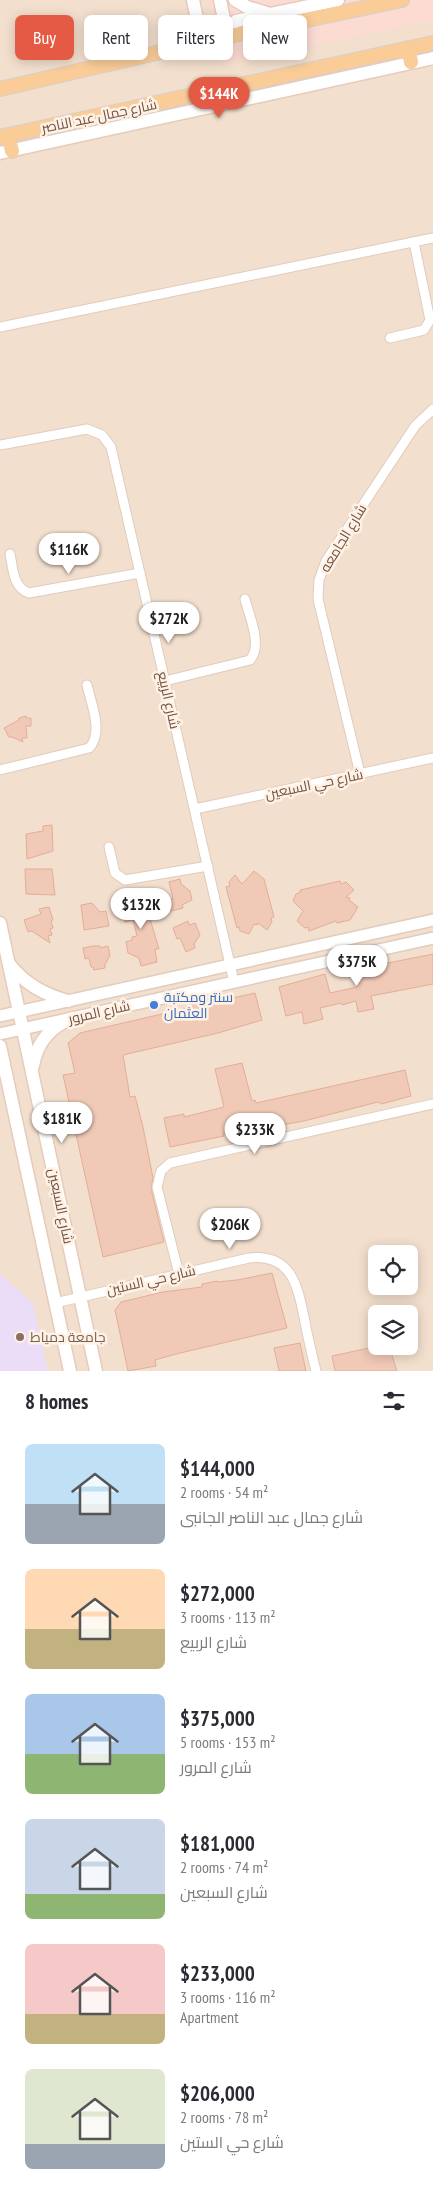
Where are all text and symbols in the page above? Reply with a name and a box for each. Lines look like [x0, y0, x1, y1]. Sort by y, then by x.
chip: Buy [15, 15, 74, 60]
chip: Rent [84, 15, 148, 60]
chip: Filters [158, 15, 233, 60]
chip: New [243, 15, 307, 60]
pin: $144K [184, 76, 254, 119]
text: $144K [200, 83, 238, 103]
street label: شارع جمال عبد الناصر [39, 95, 158, 137]
street label: شارع الجامعه [316, 501, 370, 575]
pin: $116K [34, 532, 104, 575]
text: $116K [50, 539, 88, 559]
pin: $272K [134, 602, 204, 644]
text: $272K [150, 608, 188, 628]
street label: شارع الربيع [154, 669, 184, 731]
street label: شارع حي السبعين [263, 765, 365, 806]
pin: $132K [106, 888, 176, 930]
text: $132K [122, 894, 160, 914]
pin: $375K [322, 944, 392, 987]
text: $375K [338, 951, 376, 971]
place label: سنتر ومكتبة العثمان [164, 988, 233, 1022]
street label: شارع المرور [65, 996, 132, 1028]
marker: سنتر ومكتبة العثمان [148, 999, 160, 1011]
pin: $181K [27, 1102, 97, 1144]
text: $181K [43, 1108, 81, 1128]
pin: $233K [220, 1112, 290, 1155]
text: $233K [236, 1119, 274, 1139]
street label: شارع السبعين [44, 1167, 78, 1245]
pin: $206K [195, 1208, 265, 1250]
text: $206K [211, 1214, 249, 1234]
map controls [368, 1245, 418, 1355]
button: locate [368, 1245, 418, 1295]
street label: شارع حي الستين [105, 1261, 198, 1302]
button: layers [368, 1305, 418, 1355]
place label: جامعة دمياط [30, 1328, 106, 1346]
marker: جامعة دمياط [14, 1331, 26, 1343]
icon: filters [380, 1387, 408, 1415]
text: 8 homes [25, 1388, 88, 1415]
text: $144,000 [180, 1455, 255, 1482]
icon: home [65, 1464, 125, 1524]
text: 2 rooms · 54 m² [180, 1482, 268, 1502]
text: شارع جمال عبد الناصر الجانبى [180, 1507, 363, 1527]
text: $272,000 [180, 1580, 255, 1607]
icon: home [65, 1589, 125, 1649]
text: 3 rooms · 113 m² [180, 1607, 276, 1627]
text: شارع الربيع [180, 1632, 247, 1652]
text: $375,000 [180, 1705, 255, 1732]
icon: home [65, 1714, 125, 1774]
text: 5 rooms · 153 m² [180, 1732, 276, 1752]
text: شارع المرور [180, 1757, 252, 1777]
text: $181,000 [180, 1830, 255, 1857]
icon: home [65, 1839, 125, 1899]
text: 2 rooms · 74 m² [180, 1857, 268, 1877]
text: شارع السبعين [180, 1882, 268, 1902]
text: $233,000 [180, 1960, 255, 1987]
icon: home [65, 1964, 125, 2024]
text: 3 rooms · 116 m² [180, 1987, 276, 2007]
text: Apartment [180, 2007, 239, 2027]
text: $206,000 [180, 2080, 255, 2107]
icon: home [65, 2089, 125, 2149]
text: 2 rooms · 78 m² [180, 2107, 268, 2127]
text: شارع حي الستين [180, 2132, 284, 2152]

